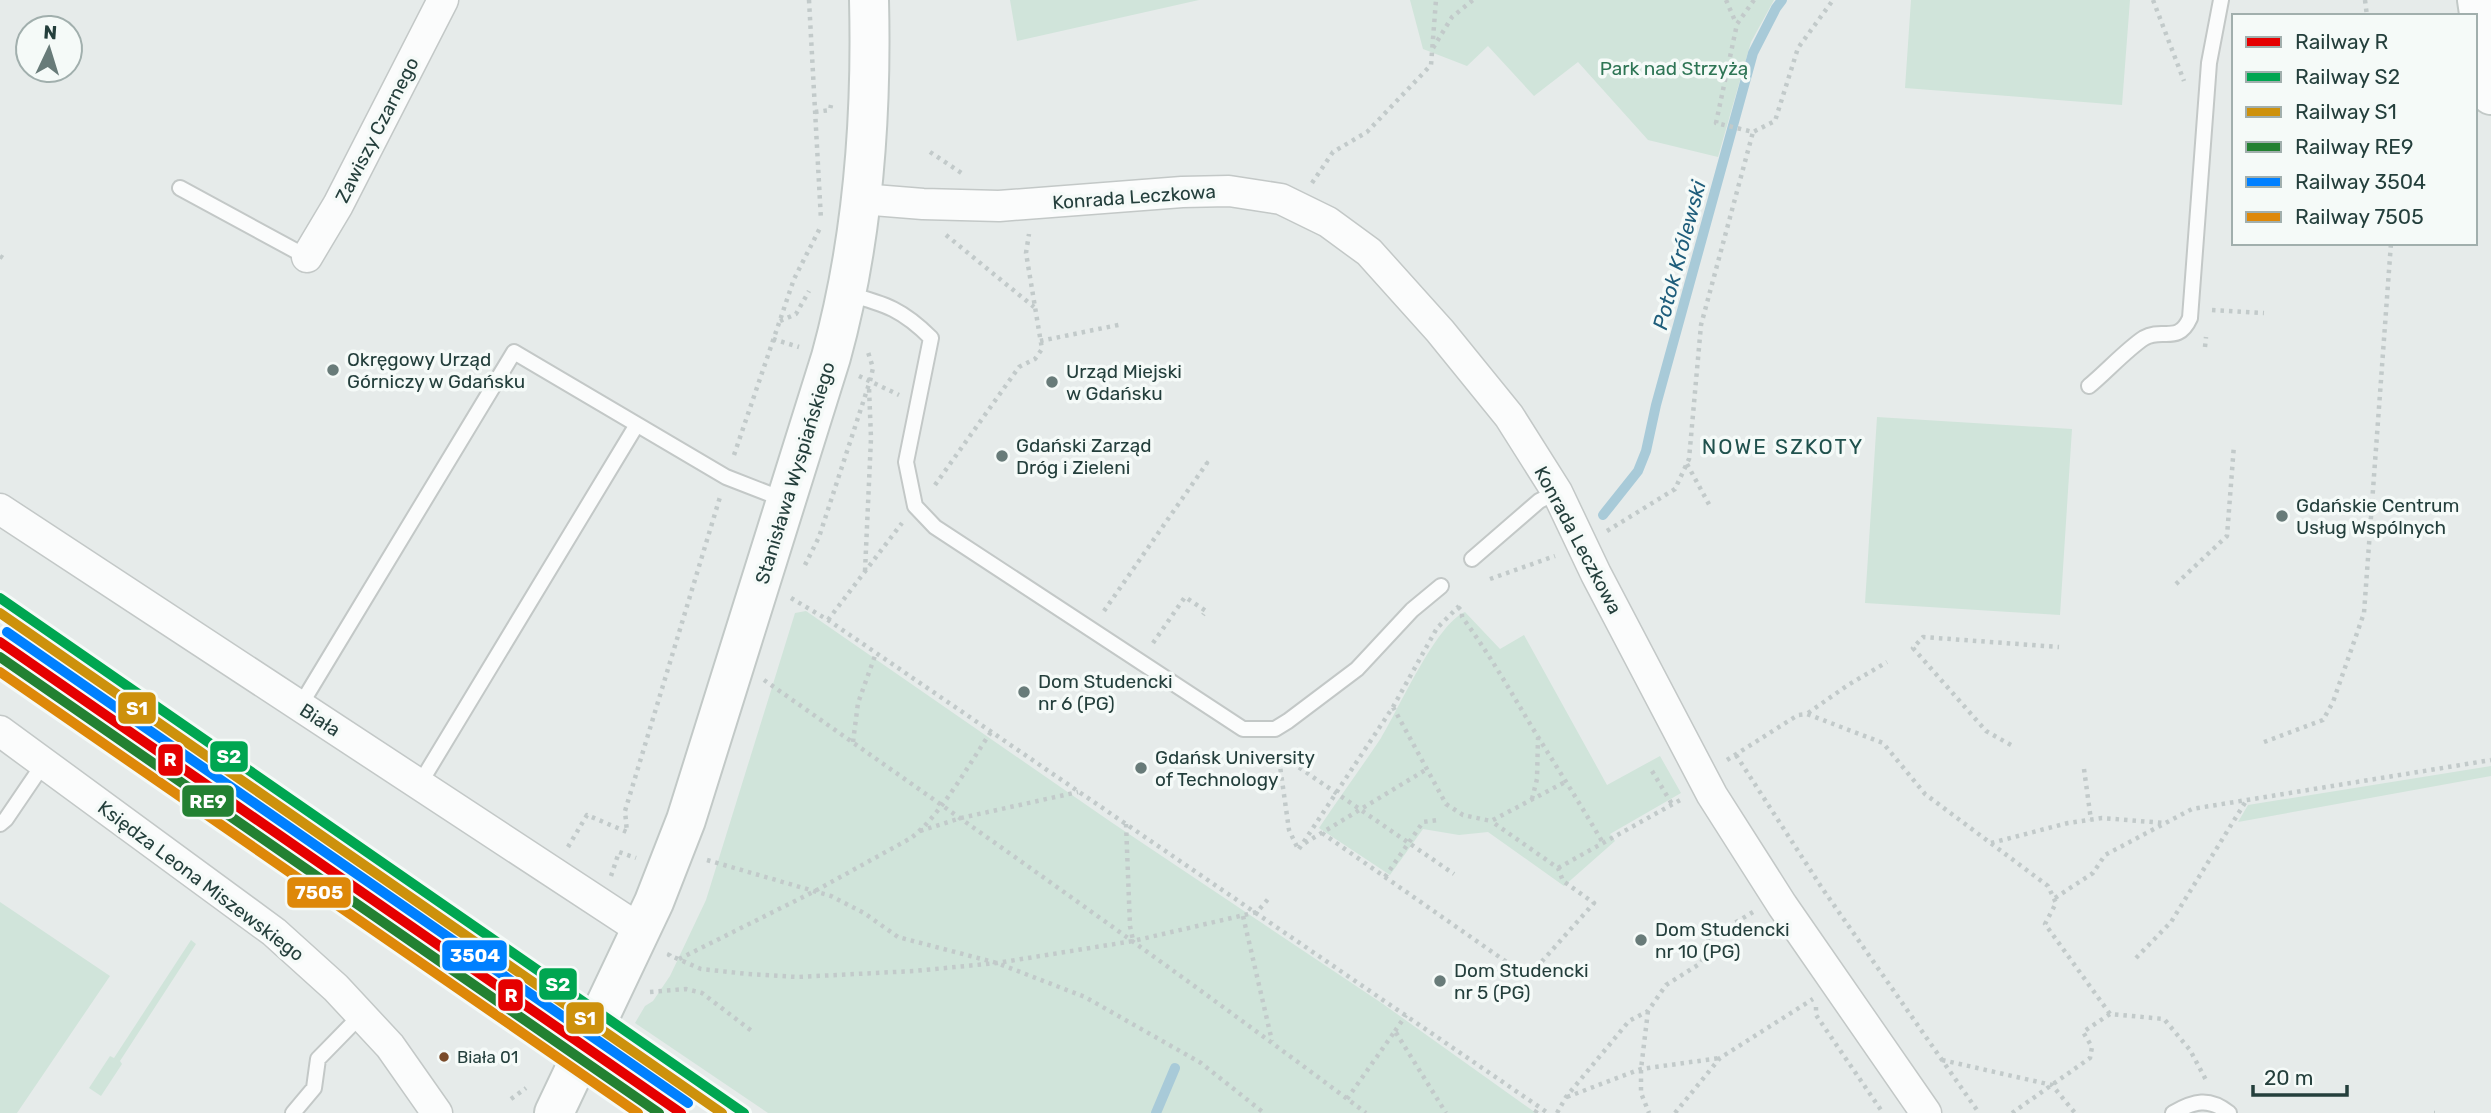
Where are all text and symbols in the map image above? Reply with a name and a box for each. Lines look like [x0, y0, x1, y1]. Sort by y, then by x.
north arrow [14, 14, 84, 84]
legend [2232, 14, 2477, 245]
text: N [43, 21, 58, 44]
text: Railway R [2295, 29, 2388, 54]
street label: Zawiszy Czarnego [330, 53, 424, 207]
park label: Park nad Strzyżą [1600, 57, 1748, 80]
text: Railway S2 [2295, 64, 2400, 89]
text: Railway S1 [2295, 99, 2397, 124]
text: Railway RE9 [2295, 134, 2414, 159]
text: Railway 3504 [2295, 169, 2426, 194]
water label: Potok Królewski [1647, 177, 1711, 332]
street label: Konrada Leczkowa [1051, 180, 1217, 214]
text: Railway 7505 [2295, 204, 2424, 229]
place label: Okręgowy Urząd Górniczy w Gdańsku [347, 348, 525, 393]
street label: Stanisława Wyspiańskiego [750, 359, 840, 587]
place label: Urząd Miejski w Gdańsku [1066, 360, 1182, 405]
marker: Okręgowy Urząd Górniczy w Gdańsku [325, 362, 341, 378]
marker: Urząd Miejski w Gdańsku [1044, 374, 1060, 390]
place label: Gdański Zarząd Dróg i Zieleni [1016, 434, 1152, 479]
district label: NOWE SZKOTY [1702, 434, 1864, 459]
marker: Gdański Zarząd Dróg i Zieleni [994, 448, 1010, 464]
street label: Konrada Leczkowa [1529, 462, 1627, 618]
place label: Gdańskie Centrum Usług Wspólnych [2296, 494, 2459, 539]
marker: Gdańskie Centrum Usług Wspólnych [2274, 508, 2290, 524]
place label: Dom Studencki nr 6 (PG) [1038, 670, 1173, 715]
marker: Dom Studencki nr 6 (PG) [1016, 684, 1032, 700]
line badge: S1 [117, 691, 157, 725]
text: S1 [126, 697, 148, 720]
street label: Biała [295, 699, 345, 741]
line badge: S2 [209, 740, 249, 773]
line badge: R [157, 743, 184, 777]
text: S2 [217, 745, 241, 768]
place label: Gdańsk University of Technology [1155, 746, 1315, 791]
text: R [163, 748, 177, 771]
marker: Gdańsk University of Technology [1133, 760, 1149, 776]
line badge: RE9 [181, 784, 235, 818]
text: RE9 [189, 790, 227, 813]
street label: Księdza Leona Miszewskiego [93, 796, 309, 966]
line badge: 7505 [286, 876, 352, 909]
text: 7505 [295, 881, 343, 904]
place label: Dom Studencki nr 10 (PG) [1655, 918, 1790, 963]
marker: Dom Studencki nr 10 (PG) [1633, 932, 1649, 948]
line badge: 3504 [441, 939, 508, 972]
text: 3504 [450, 944, 500, 967]
place label: Dom Studencki nr 5 (PG) [1454, 959, 1589, 1004]
line badge: S2 [538, 967, 578, 1001]
text: S2 [546, 973, 570, 996]
marker: Dom Studencki nr 5 (PG) [1432, 973, 1448, 989]
line badge: R [497, 978, 524, 1012]
text: R [504, 984, 518, 1007]
line badge: S1 [565, 1001, 605, 1035]
text: S1 [574, 1007, 596, 1030]
place label: Biała 01 [457, 1047, 518, 1067]
marker: Biała 01 [437, 1050, 451, 1064]
scale bar [2253, 1054, 2348, 1098]
text: 20 m [2264, 1065, 2313, 1090]

